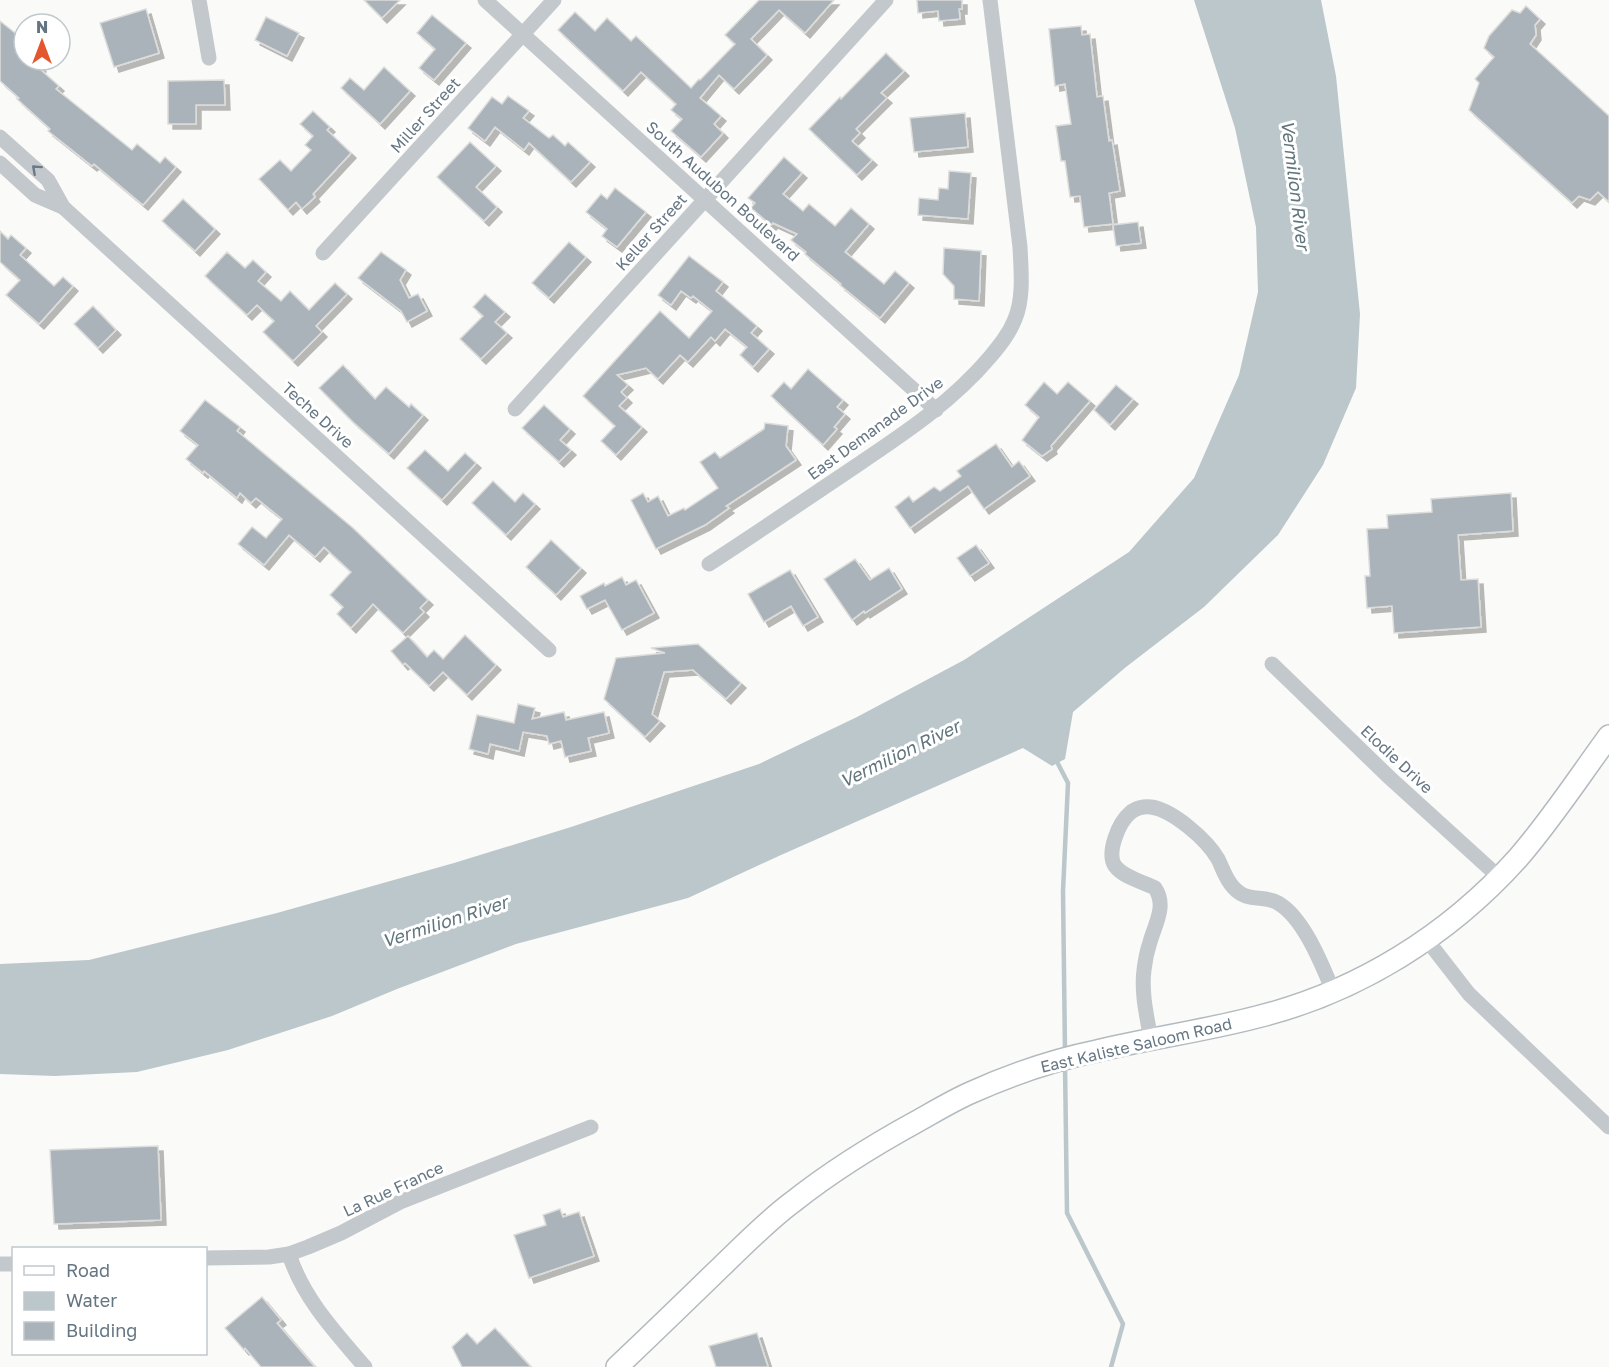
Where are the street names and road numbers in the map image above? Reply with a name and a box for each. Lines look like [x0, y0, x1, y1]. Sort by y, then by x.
street label: Miller Street [386, 73, 464, 157]
street label: South Audubon Boulevard [642, 117, 804, 265]
street label: Keller Street [611, 189, 691, 275]
street label: East Demanade Drive [803, 372, 947, 484]
street label: Teche Drive [278, 378, 358, 452]
street label: Elodie Drive [1357, 721, 1437, 797]
street label: East Kaliste Saloom Road [1038, 1013, 1234, 1077]
street label: La Rue France [340, 1157, 446, 1221]

